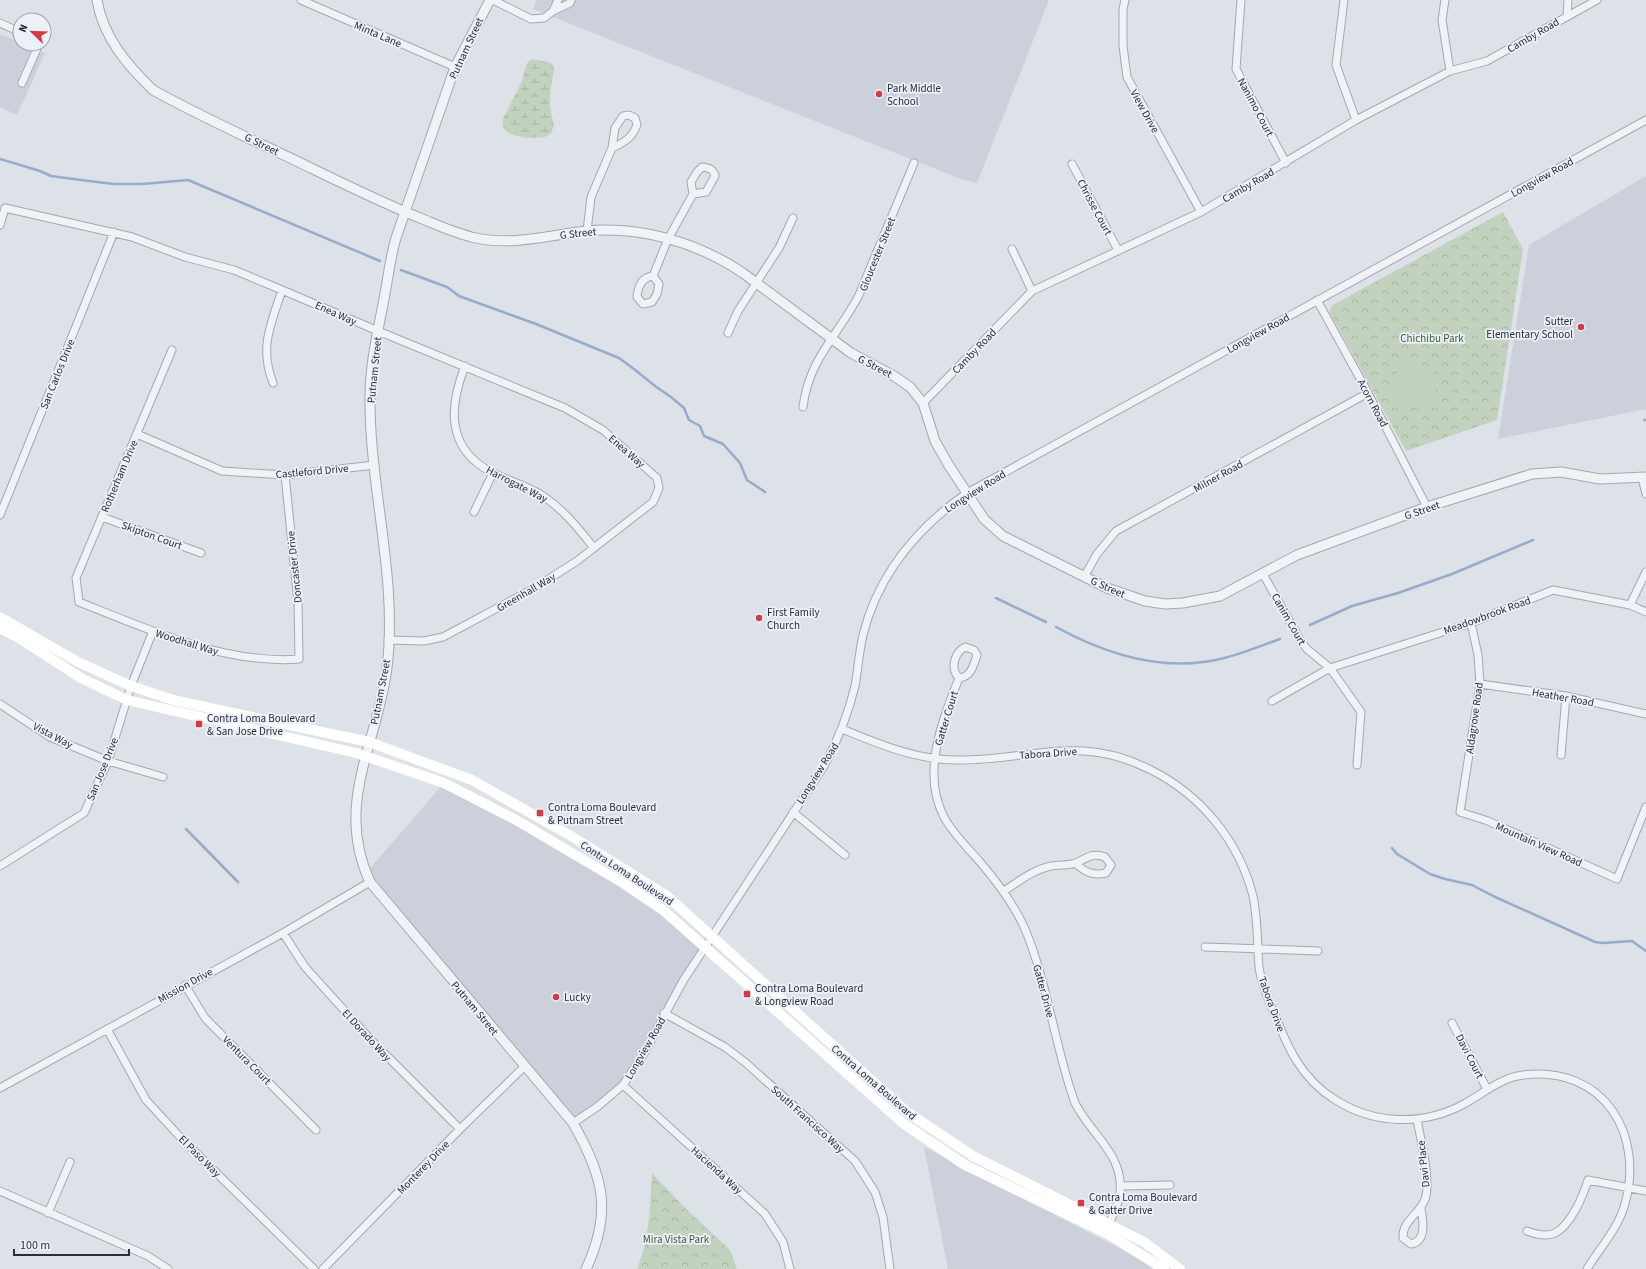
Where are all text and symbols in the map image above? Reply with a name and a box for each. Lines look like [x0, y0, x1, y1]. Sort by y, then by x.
north arrow [12, 12, 52, 52]
street label: Camby Road [1504, 14, 1562, 56]
street label: Putnam Street [446, 15, 487, 81]
street label: Minta Lane [352, 18, 404, 51]
text: N [15, 22, 32, 35]
street label: Nanimo Court [1234, 75, 1277, 139]
place label: Park Middle School [887, 81, 941, 109]
street label: View Drive [1126, 87, 1163, 136]
marker: Park Middle School [874, 89, 884, 99]
street label: G Street [242, 130, 282, 159]
street label: Longview Road [1508, 154, 1576, 201]
street label: Camby Road [1219, 164, 1277, 206]
street label: Chrisse Court [1074, 177, 1116, 238]
street label: Gloucester Street [856, 215, 899, 294]
street label: G Street [559, 224, 597, 243]
street label: Enea Way [313, 298, 359, 329]
street label: Longview Road [1224, 310, 1292, 357]
place label: Sutter Elementary School [1486, 314, 1573, 342]
marker: Sutter Elementary School [1576, 322, 1586, 332]
street label: Camby Road [949, 325, 1000, 377]
park label: Chichibu Park [1400, 331, 1464, 346]
street label: San Carlos Drive [37, 336, 79, 412]
street label: Putnam Street [364, 336, 385, 404]
street label: G Street [855, 351, 895, 382]
street label: Acorn Road [1354, 377, 1391, 430]
street label: Enea Way [605, 431, 648, 471]
street label: Rotherham Drive [97, 437, 142, 515]
street label: Milner Road [1191, 457, 1246, 496]
street label: Castleford Drive [275, 461, 350, 482]
street label: Harrogate Way [483, 462, 550, 506]
street label: Longview Road [942, 467, 1009, 516]
street label: G Street [1402, 497, 1442, 524]
street label: Skipton Court [119, 518, 184, 553]
street label: Doncaster Drive [283, 530, 306, 604]
street label: Greenhall Way [494, 569, 559, 615]
street label: G Street [1088, 573, 1128, 602]
street label: Canim Court [1268, 591, 1310, 648]
street label: Meadowbrook Road [1441, 593, 1533, 638]
place label: First Family Church [767, 605, 820, 633]
marker: First Family Church [754, 613, 764, 623]
street label: Woodhall Way [153, 626, 220, 659]
street label: Putnam Street [367, 658, 394, 726]
street label: Aldagrove Road [1462, 681, 1487, 755]
street label: Heather Road [1531, 685, 1595, 710]
street label: Gatter Court [931, 689, 962, 747]
place label: Contra Loma Boulevard & San Jose Drive [207, 711, 315, 739]
street label: Vista Way [30, 719, 75, 752]
marker: Contra Loma Boulevard & San Jose Drive [194, 719, 204, 729]
street label: San Jose Drive [83, 735, 122, 803]
street label: Longview Road [793, 740, 842, 807]
street label: Tabora Drive [1019, 744, 1078, 763]
place label: Contra Loma Boulevard & Putnam Street [548, 800, 656, 828]
marker: Contra Loma Boulevard & Putnam Street [535, 808, 545, 818]
street label: Mountain View Road [1493, 819, 1585, 870]
street label: Contra Loma Boulevard [577, 838, 676, 909]
street label: Gatter Drive [1029, 963, 1058, 1020]
street label: Mission Drive [155, 964, 216, 1007]
street label: Tabora Drive [1255, 974, 1289, 1034]
street label: Putnam Street [448, 978, 502, 1039]
place label: Contra Loma Boulevard & Longview Road [755, 981, 863, 1009]
marker: Contra Loma Boulevard & Longview Road [742, 989, 752, 999]
place label: Lucky [564, 990, 591, 1005]
marker: Lucky [551, 992, 561, 1002]
street label: El Dorado Way [339, 1006, 395, 1065]
street label: Longview Road [621, 1014, 669, 1082]
street label: Davi Court [1452, 1031, 1487, 1081]
street label: Ventura Court [219, 1033, 275, 1088]
street label: Contra Loma Boulevard [828, 1041, 919, 1124]
street label: South Francisco Way [768, 1082, 848, 1157]
street label: El Paso Way [175, 1132, 224, 1181]
street label: Monterey Drive [394, 1137, 453, 1198]
street label: Davi Place [1414, 1139, 1433, 1188]
street label: Hacienda Way [688, 1143, 746, 1198]
place label: Contra Loma Boulevard & Gatter Drive [1089, 1190, 1197, 1218]
marker: Contra Loma Boulevard & Gatter Drive [1076, 1198, 1086, 1208]
scale bar [14, 1231, 129, 1257]
park label: Mira Vista Park [643, 1232, 710, 1247]
text: 100 m [20, 1237, 50, 1254]

